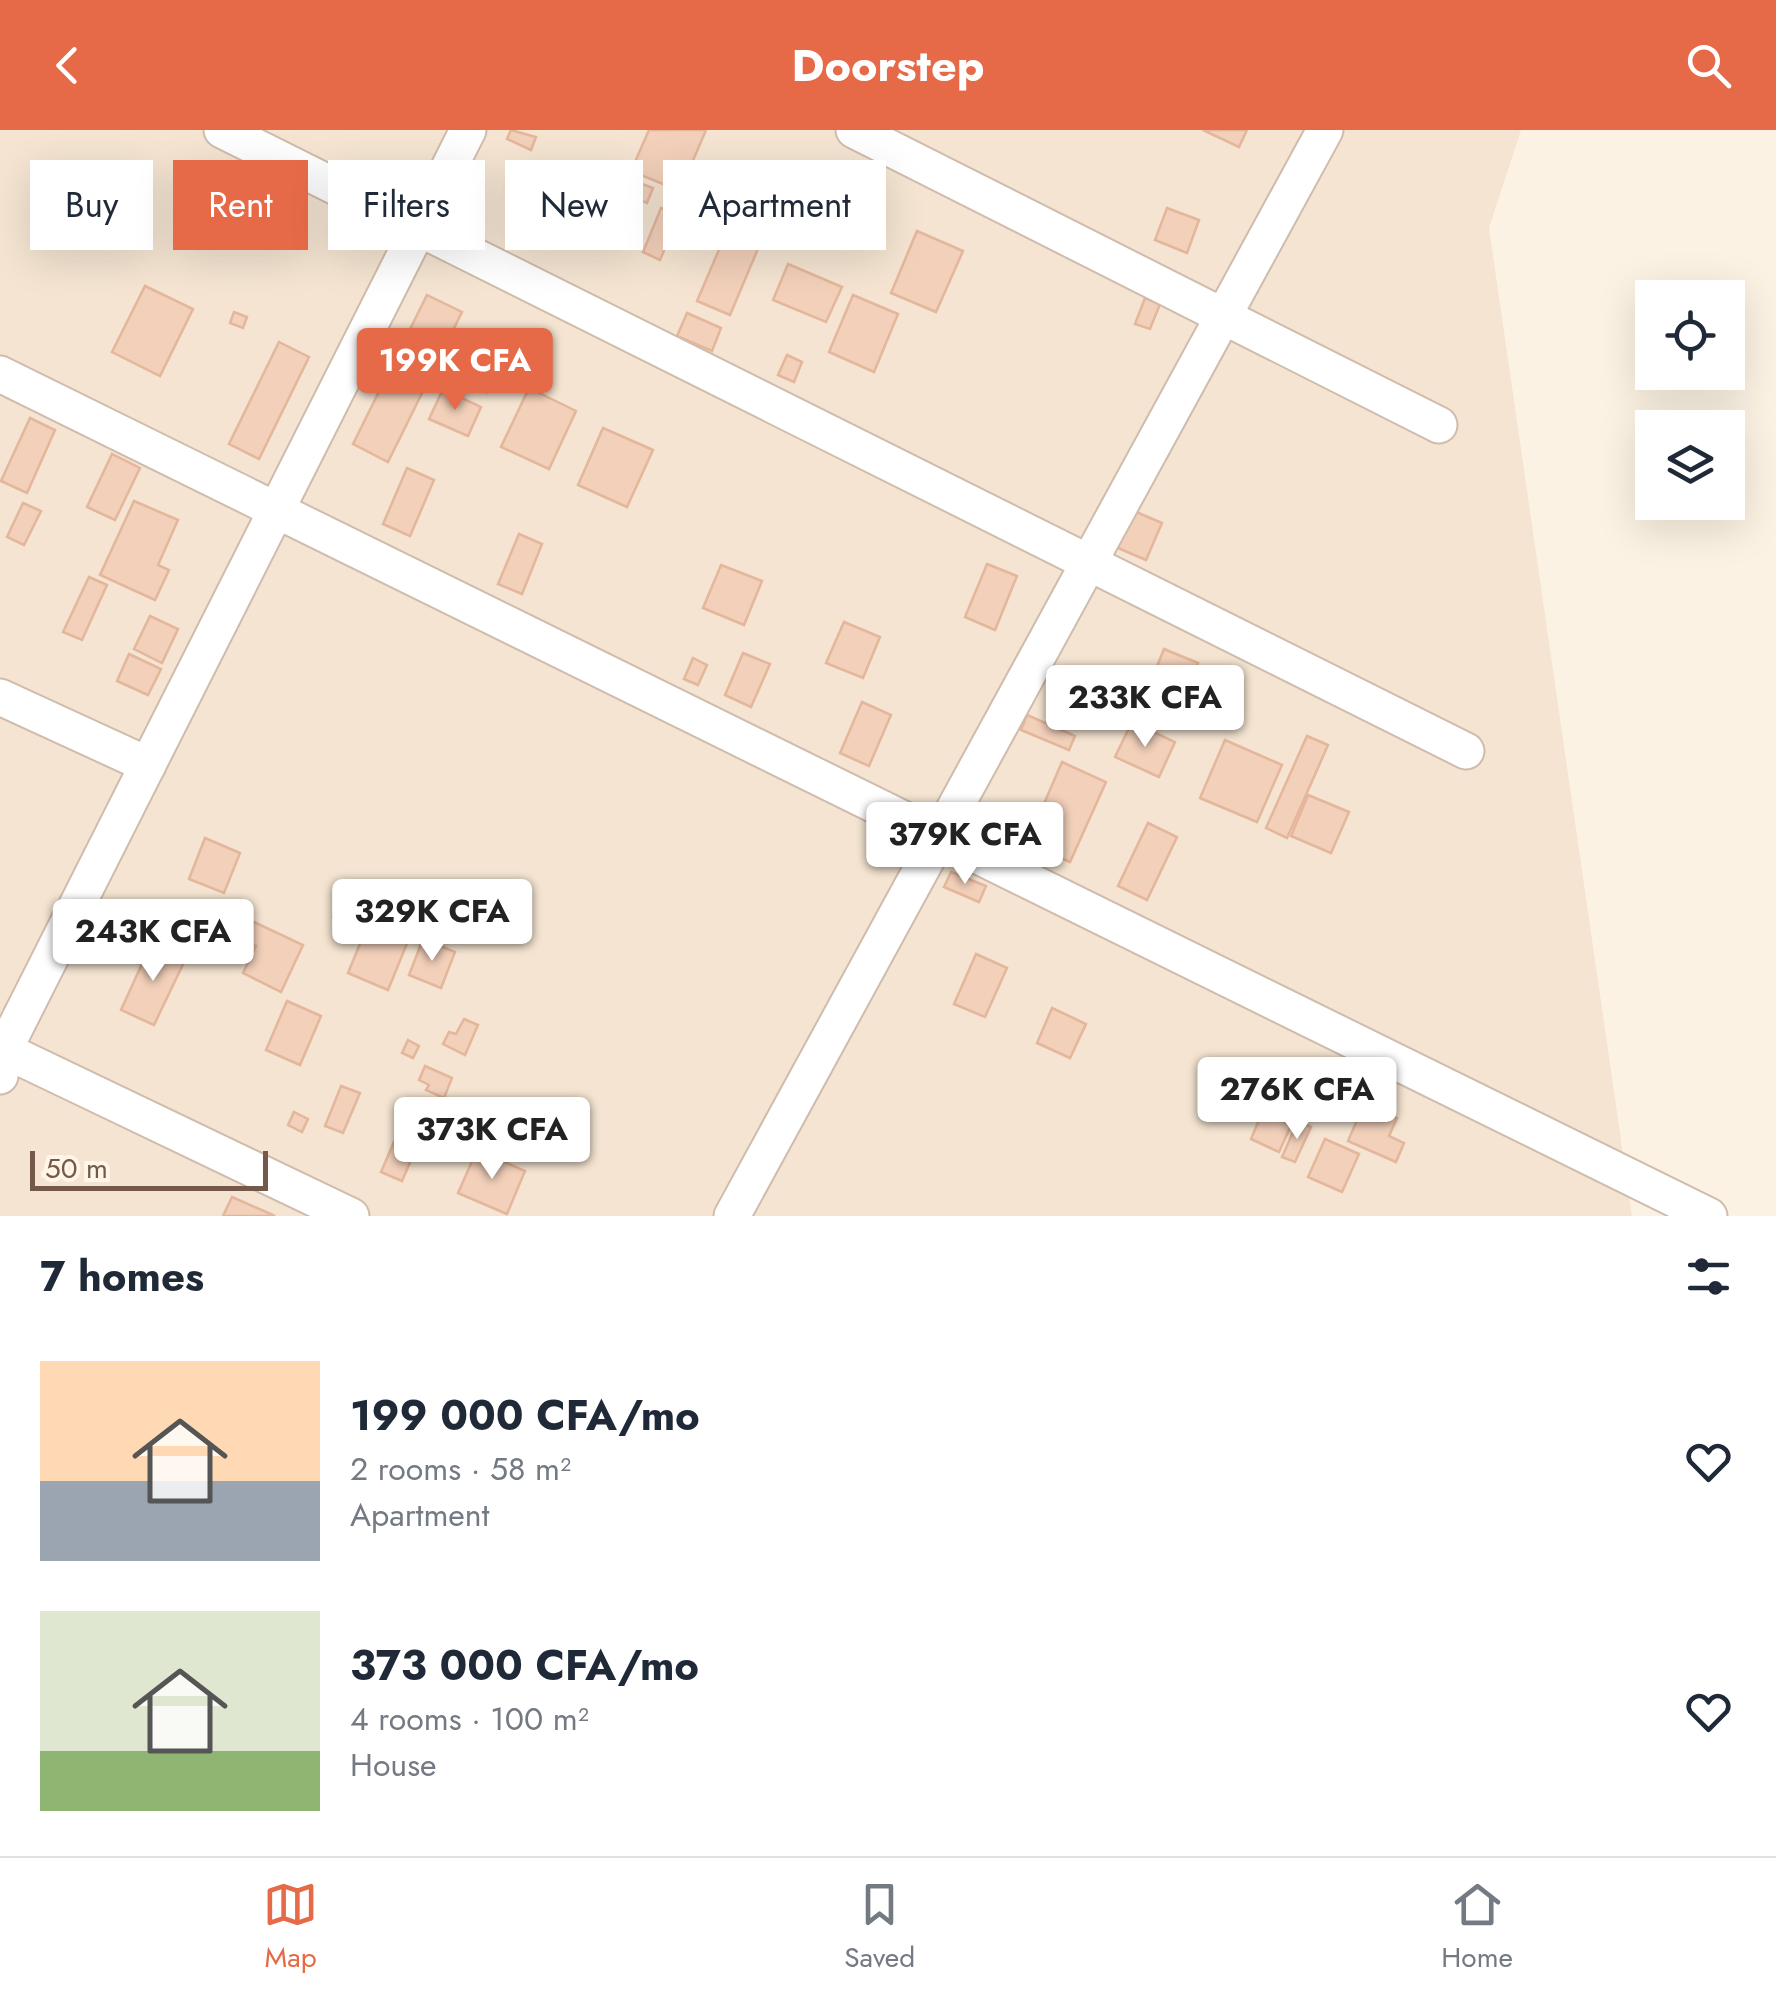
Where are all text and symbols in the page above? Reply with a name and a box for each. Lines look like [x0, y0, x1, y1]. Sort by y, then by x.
text: Doorstep [792, 33, 984, 98]
icon: back [40, 38, 95, 93]
icon: search [1681, 38, 1736, 93]
chip: Buy [30, 160, 153, 250]
chip: Rent [173, 160, 308, 250]
chip: Filters [328, 160, 485, 250]
chip: New [505, 160, 643, 250]
chip: Apartment [663, 160, 886, 250]
map controls [1635, 280, 1745, 520]
button: locate [1635, 280, 1745, 390]
pin: 199K CFA [352, 328, 558, 413]
text: 199K CFA [379, 337, 531, 383]
button: layers [1635, 410, 1745, 520]
pin: 233K CFA [1042, 665, 1248, 750]
text: 233K CFA [1068, 674, 1222, 720]
pin: 379K CFA [862, 802, 1068, 887]
text: 379K CFA [888, 811, 1042, 857]
pin: 329K CFA [329, 879, 535, 964]
text: 329K CFA [354, 888, 510, 934]
pin: 243K CFA [50, 899, 256, 984]
text: 243K CFA [75, 908, 231, 954]
pin: 276K CFA [1194, 1057, 1400, 1142]
text: 276K CFA [1219, 1066, 1375, 1112]
pin: 373K CFA [389, 1097, 595, 1182]
text: 373K CFA [416, 1106, 568, 1152]
scale bar [30, 1146, 268, 1190]
text: 50 m [45, 1148, 108, 1189]
text: 7 homes [40, 1246, 204, 1307]
icon: filters [1681, 1249, 1736, 1304]
text: 199 000 CFA/mo [350, 1385, 700, 1446]
icon: home [120, 1401, 240, 1521]
icon: heart [1681, 1434, 1736, 1489]
text: 2 rooms · 58 m² [350, 1446, 571, 1492]
text: Apartment [350, 1492, 489, 1538]
text: 373 000 CFA/mo [350, 1635, 699, 1696]
icon: home [120, 1651, 240, 1771]
icon: heart [1681, 1684, 1736, 1739]
text: 4 rooms · 100 m² [350, 1696, 589, 1742]
text: House [350, 1742, 437, 1788]
tab: Map [263, 1877, 318, 1978]
tab: Saved [844, 1877, 915, 1978]
tab: Home [1441, 1877, 1513, 1978]

